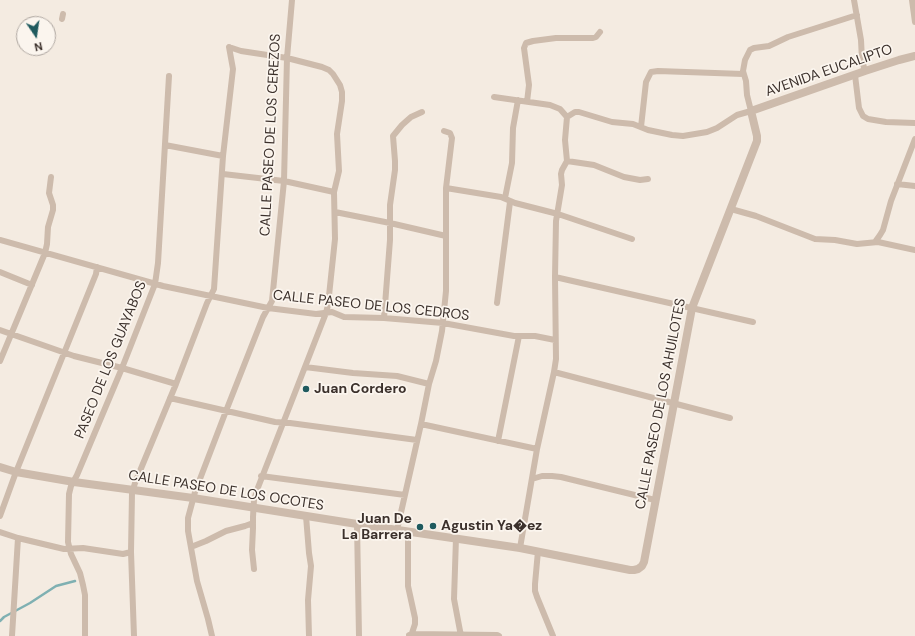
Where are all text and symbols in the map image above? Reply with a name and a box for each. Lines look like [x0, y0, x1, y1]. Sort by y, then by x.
north arrow [16, 16, 56, 56]
street label: CALLE PASEO DE LOS CEREZOS [257, 33, 285, 237]
text: N [33, 39, 44, 54]
street label: AVENIDA EUCALIPTO [763, 41, 895, 101]
street label: PASEO DE LOS GUAYABOS [72, 279, 150, 441]
street label: CALLE PASEO DE LOS CEDROS [272, 287, 470, 325]
street label: CALLE PASEO DE LOS AHUILOTES [632, 297, 690, 511]
place label: Juan Cordero [314, 381, 407, 397]
marker: Juan Cordero [301, 384, 311, 394]
street label: CALLE PASEO DE LOS OCOTES [127, 467, 325, 515]
place label: Juan De La Barrera [342, 511, 412, 544]
place label: Agustin Ya�ez [441, 518, 542, 534]
marker: Agustin Ya�ez [428, 521, 438, 531]
marker: Juan De La Barrera [415, 522, 425, 532]

